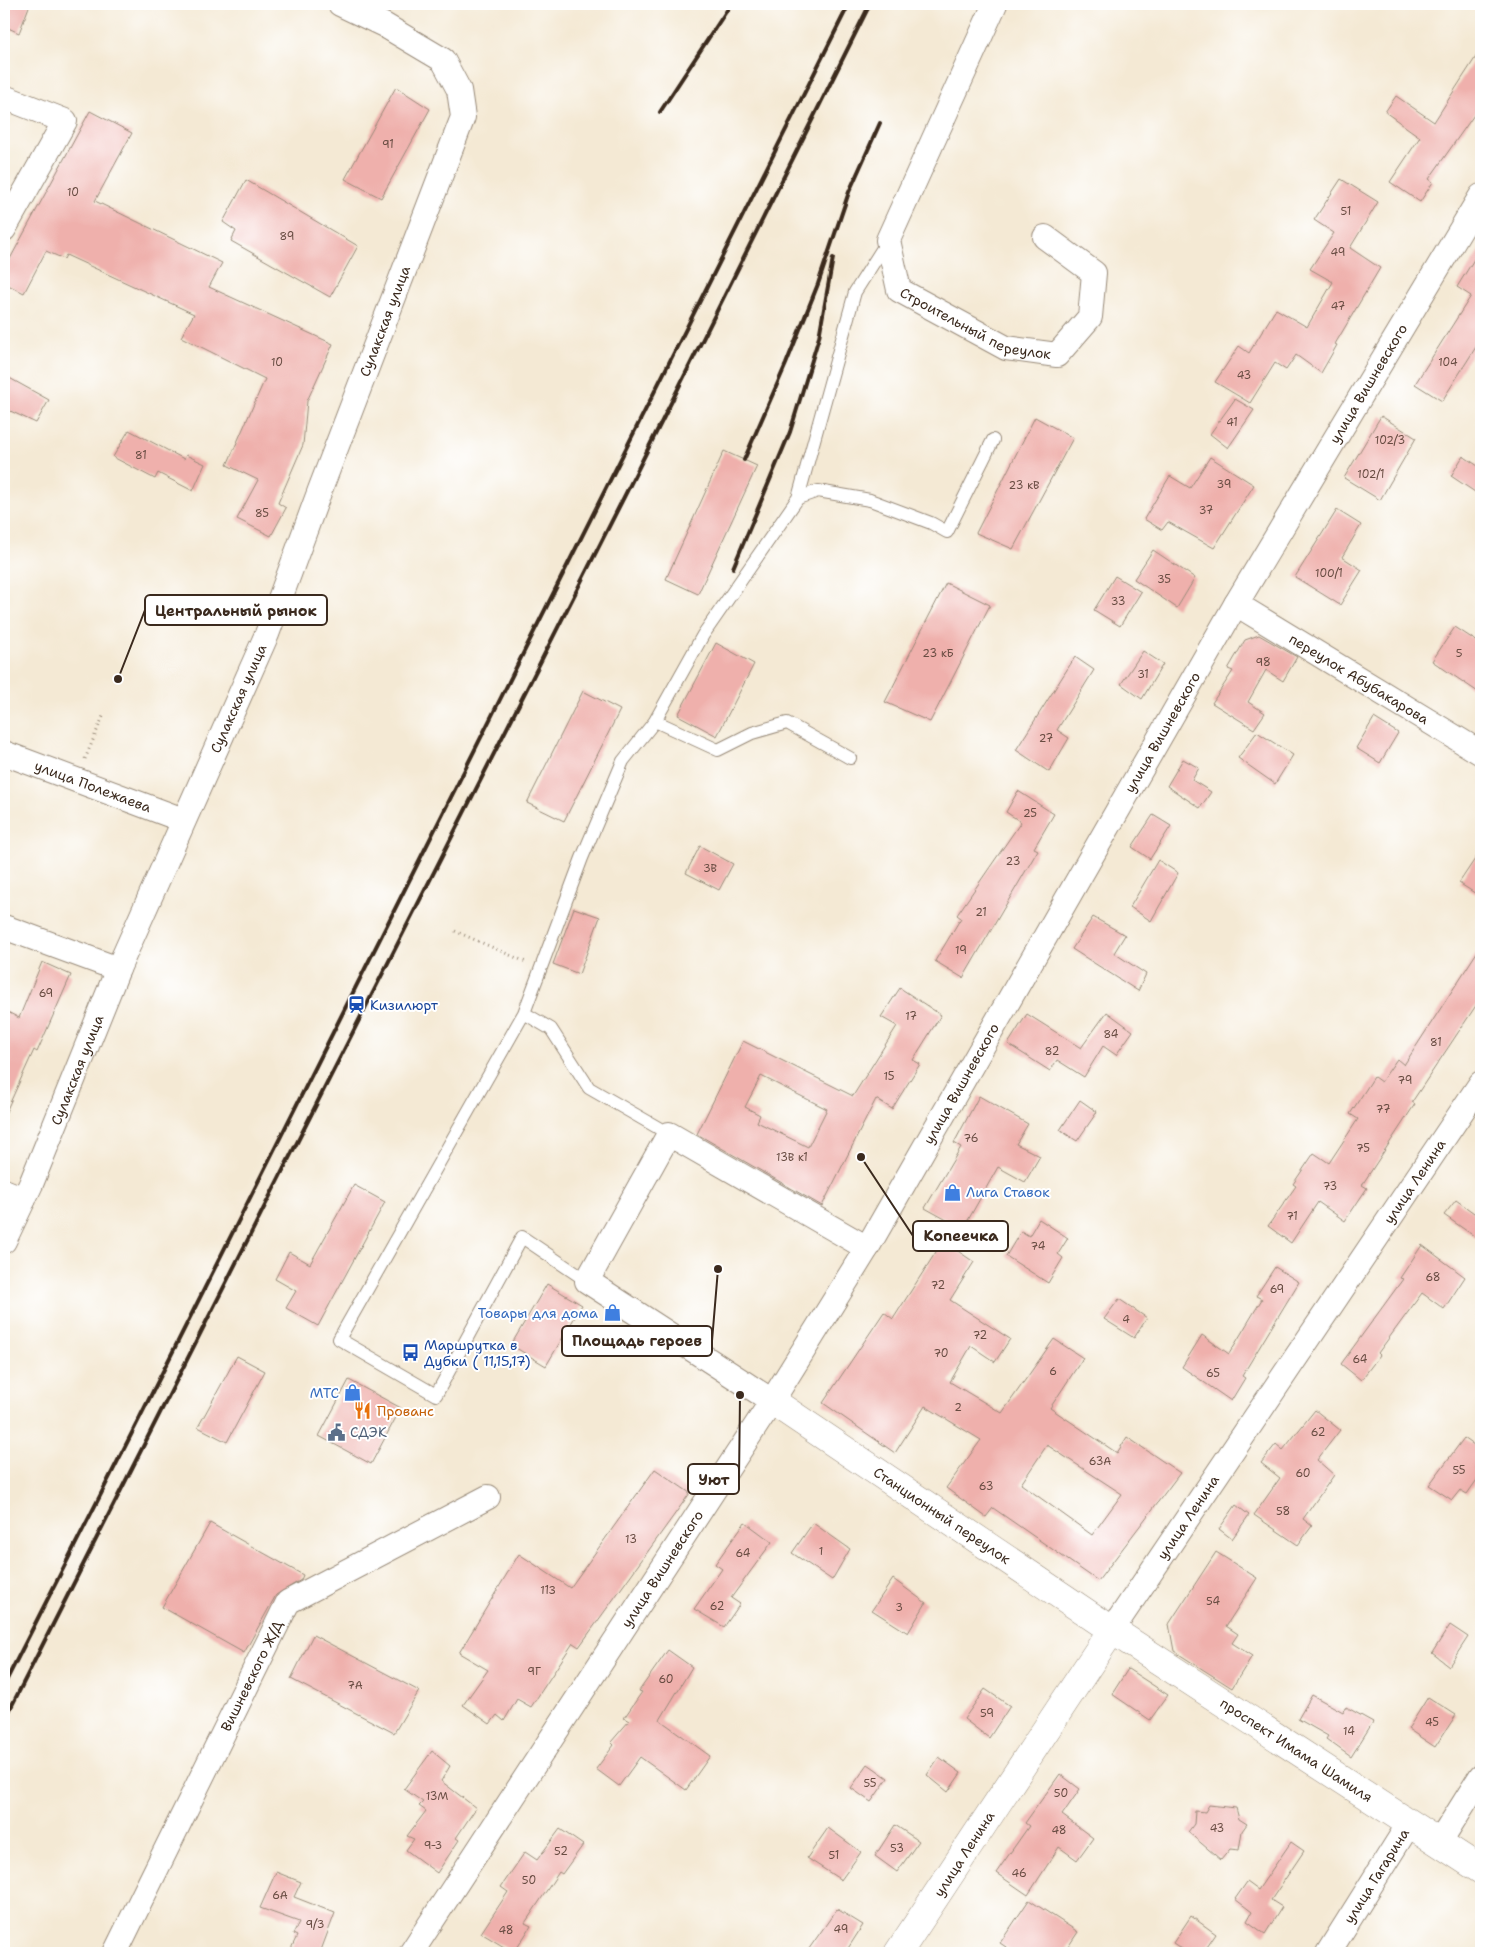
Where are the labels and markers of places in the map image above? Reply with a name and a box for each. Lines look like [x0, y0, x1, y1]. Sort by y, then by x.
callout: Центральный рынок [145, 595, 327, 625]
station icon: Кизилюрт [346, 995, 366, 1015]
place label: Кизилюрт [370, 996, 439, 1014]
shop icon: Лига Ставок [942, 1182, 962, 1202]
place label: Лига Ставок [966, 1183, 1050, 1201]
callout: Копеечка [913, 1221, 1008, 1251]
shop icon: Товары для дома [602, 1303, 622, 1323]
place label: Товары для дома [478, 1304, 598, 1322]
callout: Площадь героев [562, 1326, 712, 1356]
place label: Маршрутка в Дубки ( 11,15,17) [424, 1336, 530, 1370]
bus stop icon: Маршрутка в Дубки ( 11,15,17) [400, 1343, 420, 1363]
shop icon: МТС [343, 1383, 363, 1403]
place label: МТС [310, 1384, 339, 1402]
restaurant icon: Прованс [353, 1401, 373, 1421]
place label: Прованс [377, 1402, 434, 1420]
public building icon: СДЭК [326, 1422, 346, 1442]
place label: СДЭК [350, 1423, 387, 1441]
callout: Уют [688, 1464, 739, 1494]

